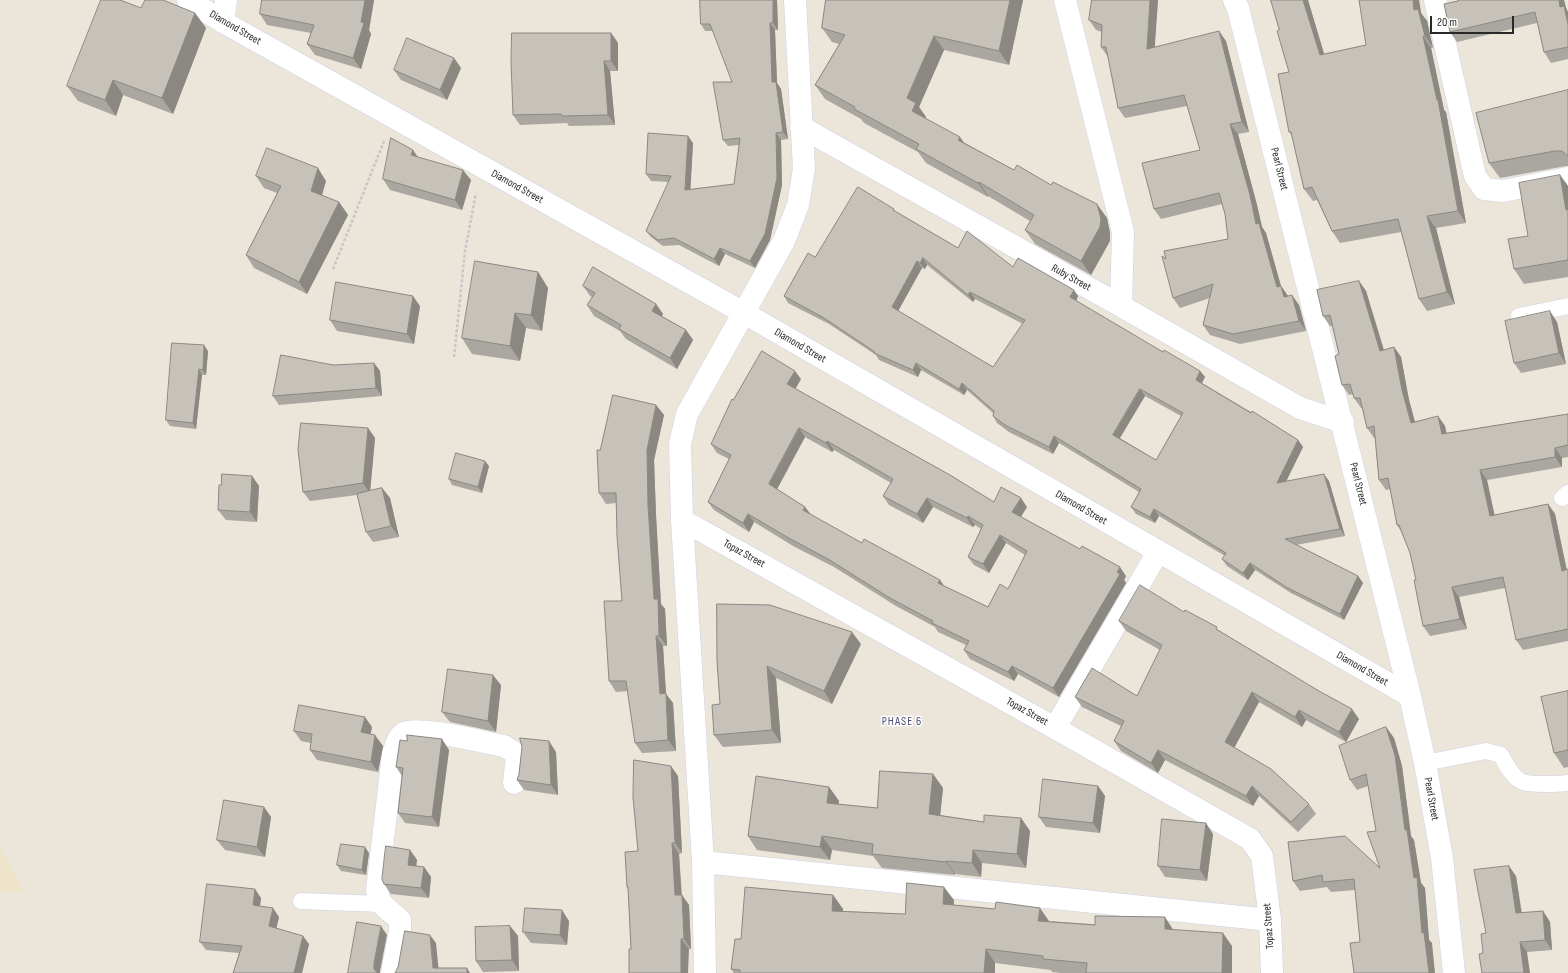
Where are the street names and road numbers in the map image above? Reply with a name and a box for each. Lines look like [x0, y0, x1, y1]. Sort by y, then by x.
street label: Diamond Street [207, 8, 263, 48]
street label: Pearl Street [1267, 146, 1291, 192]
street label: Diamond Street [489, 167, 545, 207]
street label: Ruby Street [1049, 262, 1093, 294]
street label: Diamond Street [772, 326, 828, 366]
street label: Pearl Street [1346, 461, 1370, 507]
street label: Diamond Street [1053, 488, 1109, 528]
street label: Topaz Street [721, 537, 767, 571]
street label: Diamond Street [1334, 649, 1390, 689]
street label: Topaz Street [1004, 695, 1050, 729]
street label: Pearl Street [1421, 776, 1441, 822]
street label: Topaz Street [1261, 903, 1277, 949]

